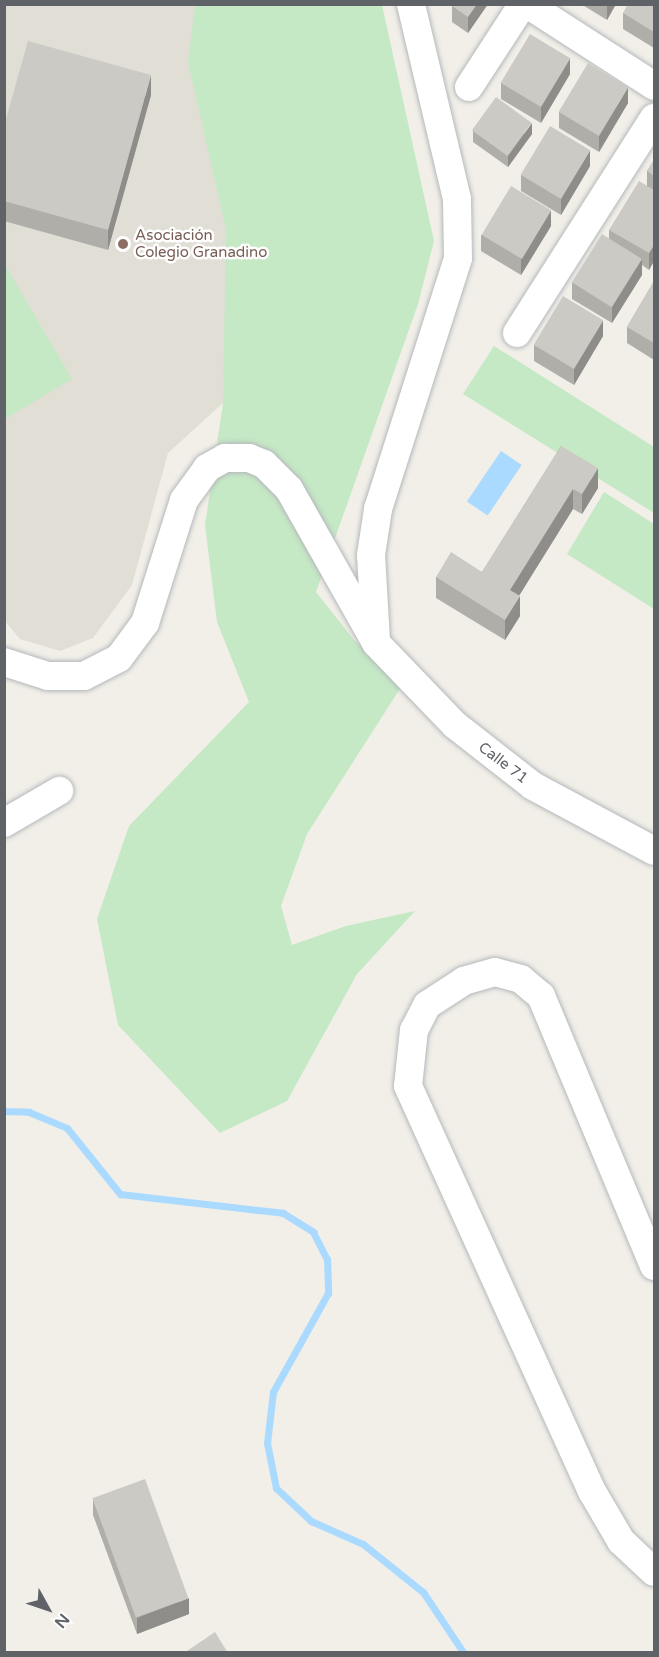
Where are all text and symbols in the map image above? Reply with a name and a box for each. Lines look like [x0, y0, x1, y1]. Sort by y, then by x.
place label: Asociación Colegio Granadino [135, 226, 267, 261]
marker: Asociación Colegio Granadino [116, 237, 130, 251]
street label: Calle 71 [475, 738, 531, 788]
north arrow [18, 1579, 78, 1639]
text: N [50, 1609, 74, 1632]

